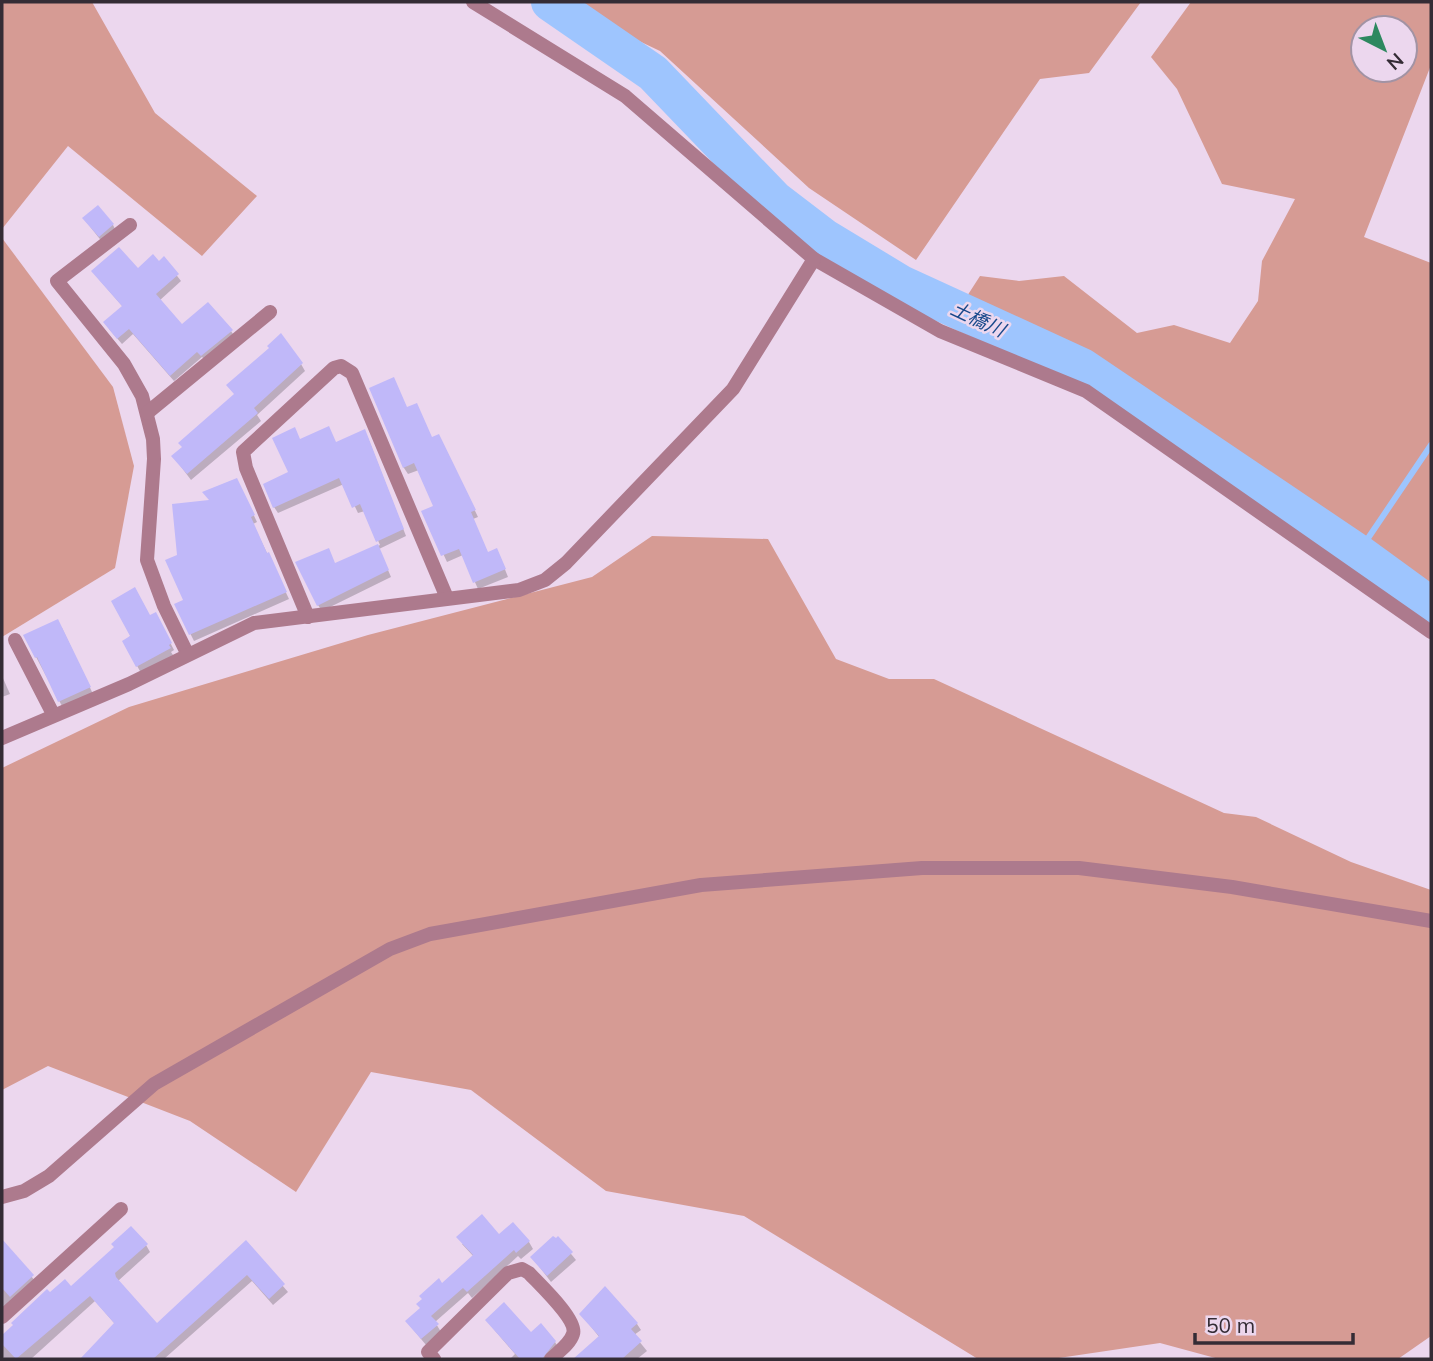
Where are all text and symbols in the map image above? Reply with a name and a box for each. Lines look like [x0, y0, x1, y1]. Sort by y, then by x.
north arrow [1349, 14, 1419, 84]
text: N [1382, 48, 1409, 75]
water label: 土橋川 [947, 296, 1011, 343]
scale bar [1195, 1302, 1352, 1346]
text: 50 m [1206, 1312, 1255, 1338]

